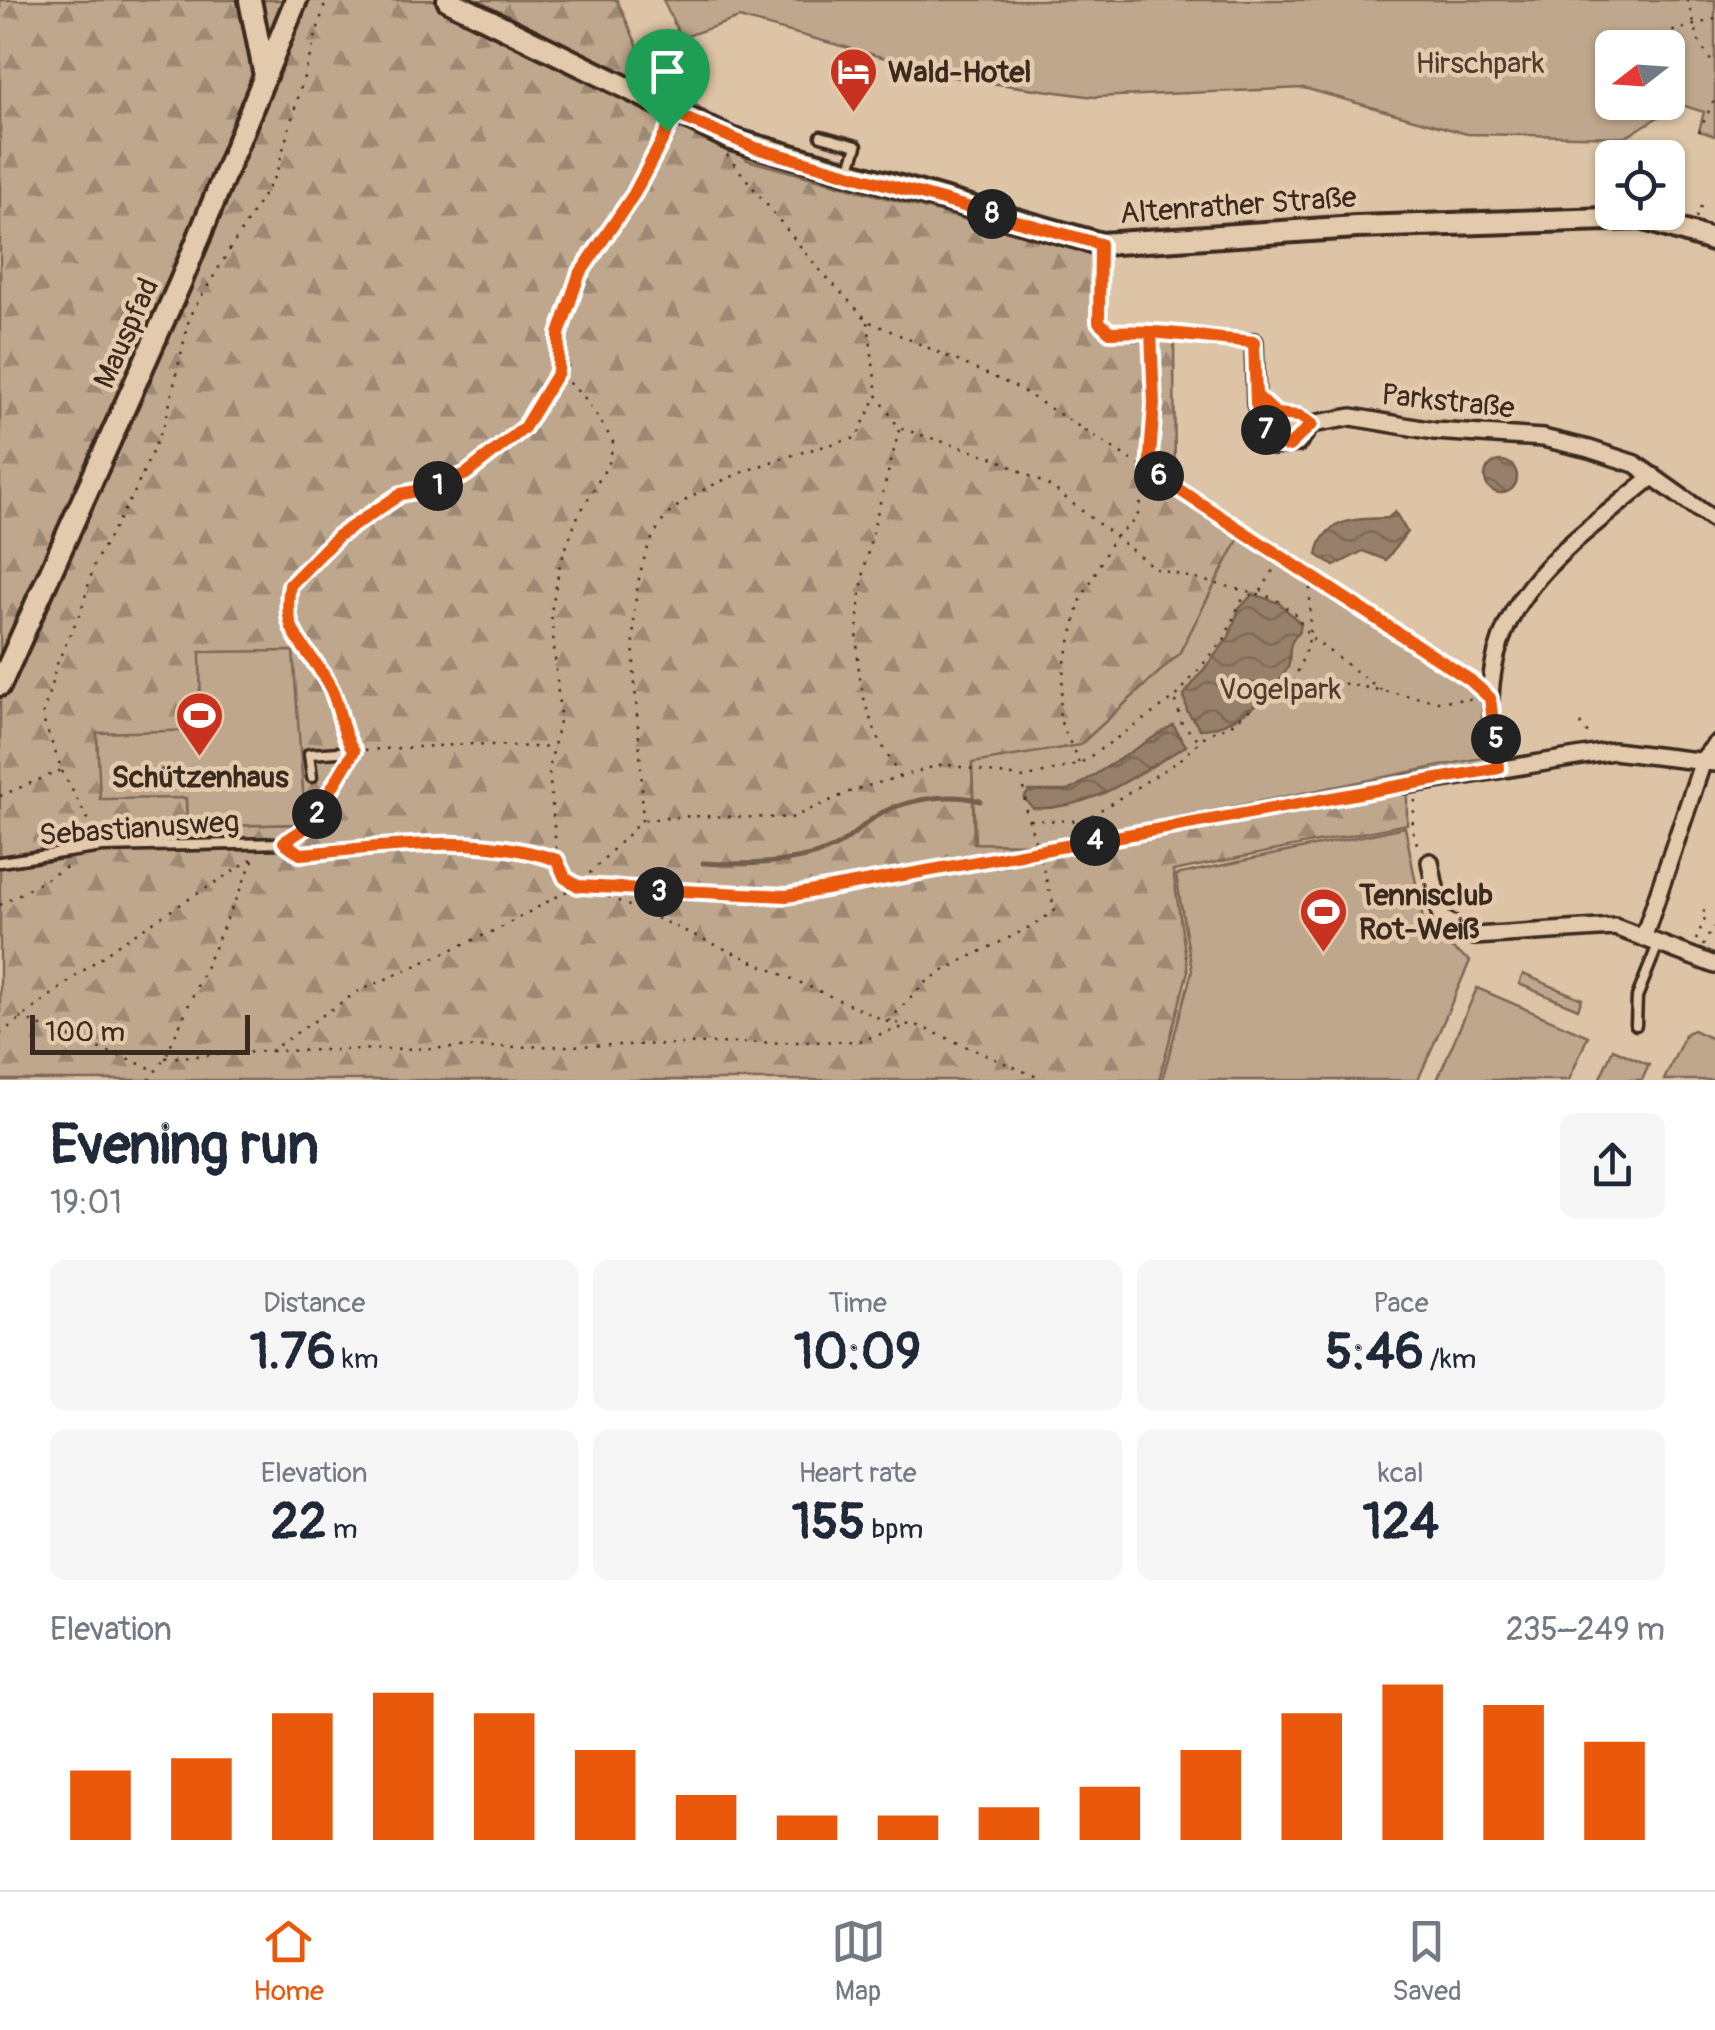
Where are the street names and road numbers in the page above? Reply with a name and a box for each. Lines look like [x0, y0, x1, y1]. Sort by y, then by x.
street label: Altenrather Straße [1118, 179, 1358, 232]
street label: Mauspfad [86, 272, 167, 394]
street label: Parkstraße [1379, 376, 1517, 427]
street label: Sebastianusweg [38, 803, 240, 854]

